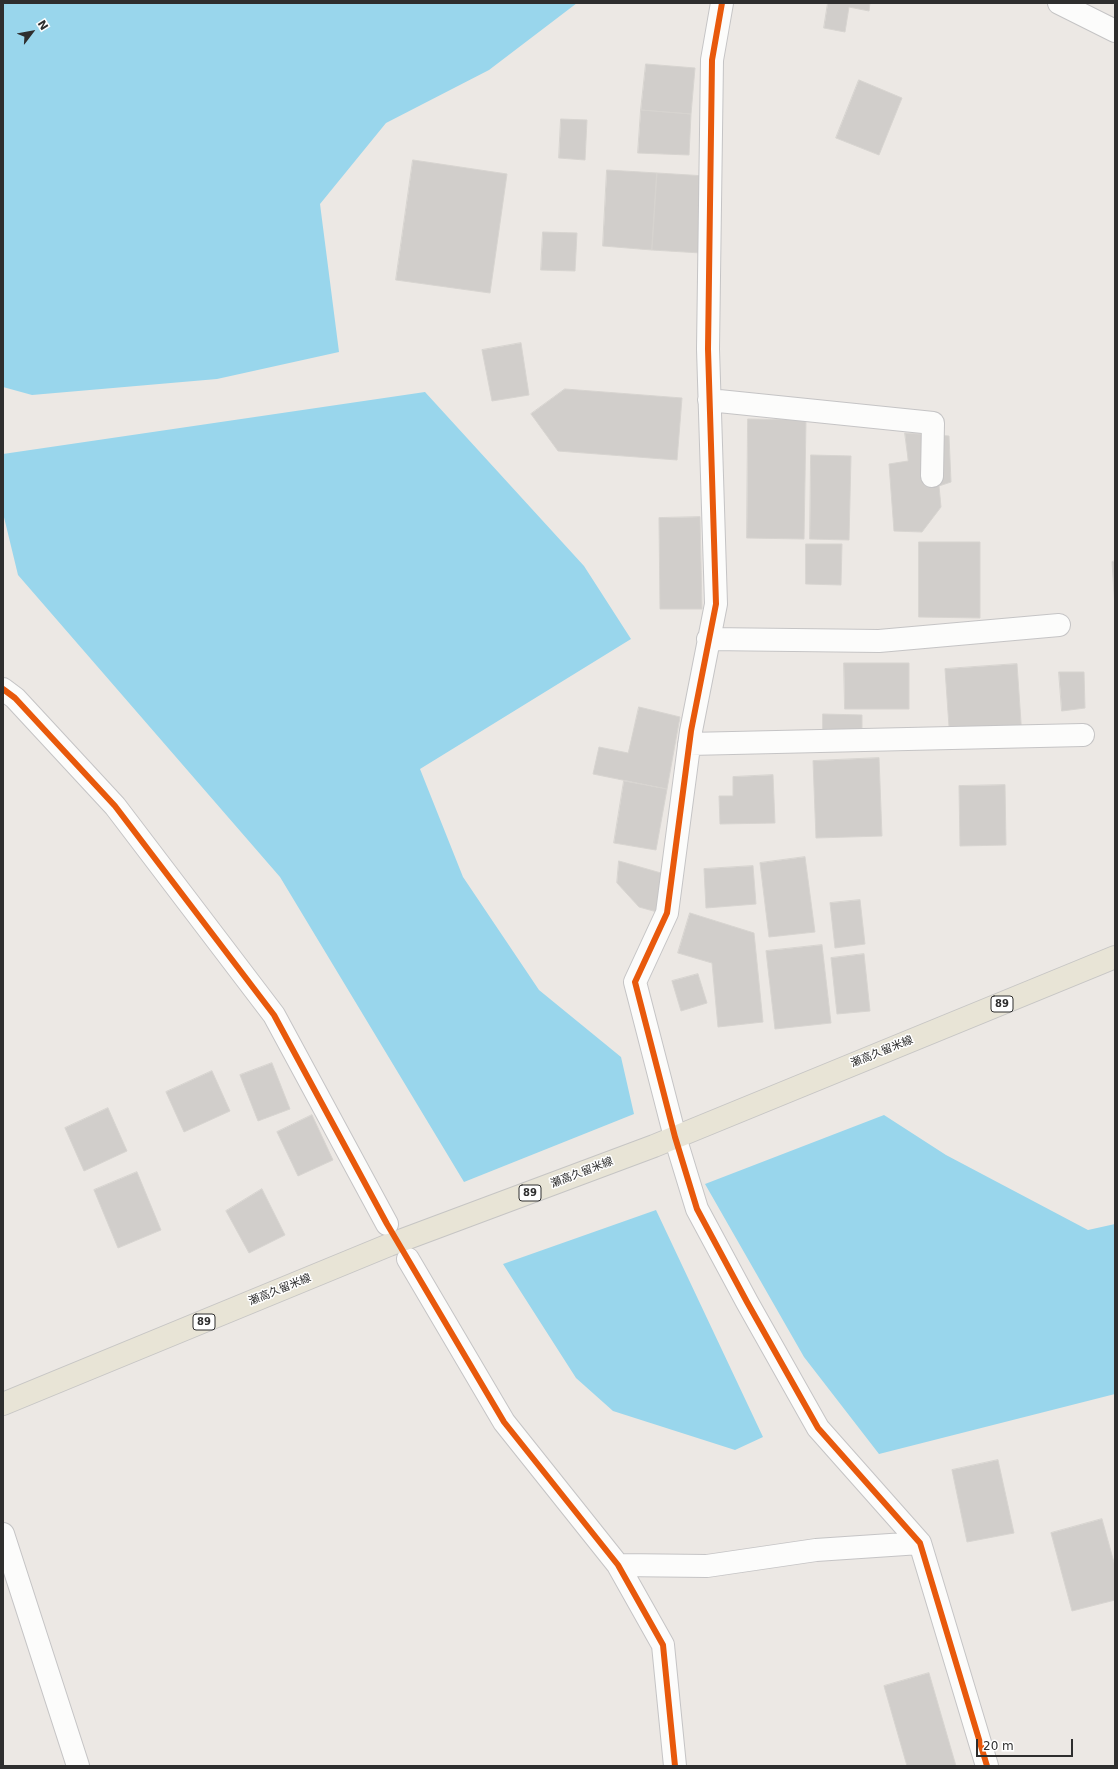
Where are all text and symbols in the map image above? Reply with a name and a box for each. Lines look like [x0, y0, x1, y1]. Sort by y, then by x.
north arrow [12, 12, 52, 52]
text: N [35, 18, 51, 33]
road number: 89 [991, 996, 1013, 1012]
street label: 瀬高久留米線 [849, 1034, 915, 1070]
street label: 瀬高久留米線 [549, 1155, 615, 1191]
road number: 89 [519, 1185, 541, 1201]
street label: 瀬高久留米線 [247, 1272, 313, 1308]
road number: 89 [193, 1314, 215, 1330]
scale bar [978, 1731, 1075, 1757]
text: 20 m [983, 1739, 1014, 1753]

